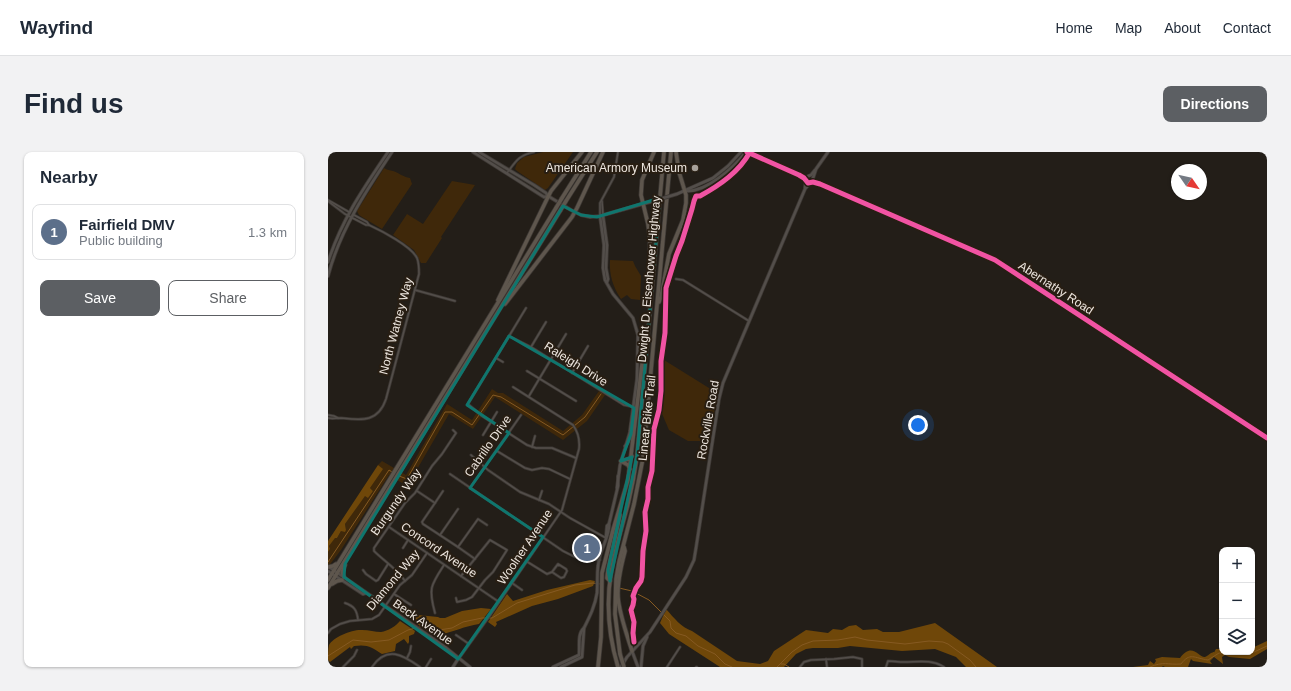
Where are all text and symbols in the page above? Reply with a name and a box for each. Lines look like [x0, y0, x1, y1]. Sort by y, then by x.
text: Wayfind [20, 17, 93, 38]
text: Home [1056, 20, 1093, 36]
text: Map [1115, 20, 1142, 36]
text: About [1164, 20, 1201, 36]
text: Contact [1223, 20, 1271, 36]
button: Directions [1163, 86, 1267, 122]
text: Find us [24, 88, 124, 119]
place label: American Armory Museum [546, 161, 687, 175]
marker: American Armory Museum [690, 163, 700, 173]
north arrow [1171, 164, 1207, 200]
text: Nearby [40, 168, 98, 187]
street label: Dwight D. Eisenhower Highway [635, 195, 663, 363]
text: Fairfield DMV [79, 216, 175, 233]
text: 1 [50, 225, 58, 240]
text: 1.3 km [248, 225, 287, 240]
text: Public building [79, 233, 163, 248]
street label: Abernathy Road [1016, 259, 1096, 317]
street label: North Watney Way [376, 276, 416, 376]
button: Save [40, 280, 160, 316]
button: Share [168, 280, 288, 316]
street label: Raleigh Drive [542, 339, 611, 389]
street label: Linear Bike Trail [636, 374, 658, 462]
street label: Rockville Road [694, 379, 722, 461]
street label: Cabrillo Drive [462, 412, 515, 480]
your location [908, 415, 928, 435]
street label: Burgundy Way [368, 466, 424, 538]
street label: Woolner Avenue [495, 506, 555, 587]
street label: Concord Avenue [398, 519, 480, 581]
pin: 1 [574, 533, 600, 563]
street label: Diamond Way [364, 547, 422, 613]
map controls [1219, 547, 1255, 655]
button: + [1219, 547, 1255, 583]
button: − [1219, 583, 1255, 619]
street label: Beck Avenue [390, 596, 456, 648]
button: layers [1219, 619, 1255, 655]

